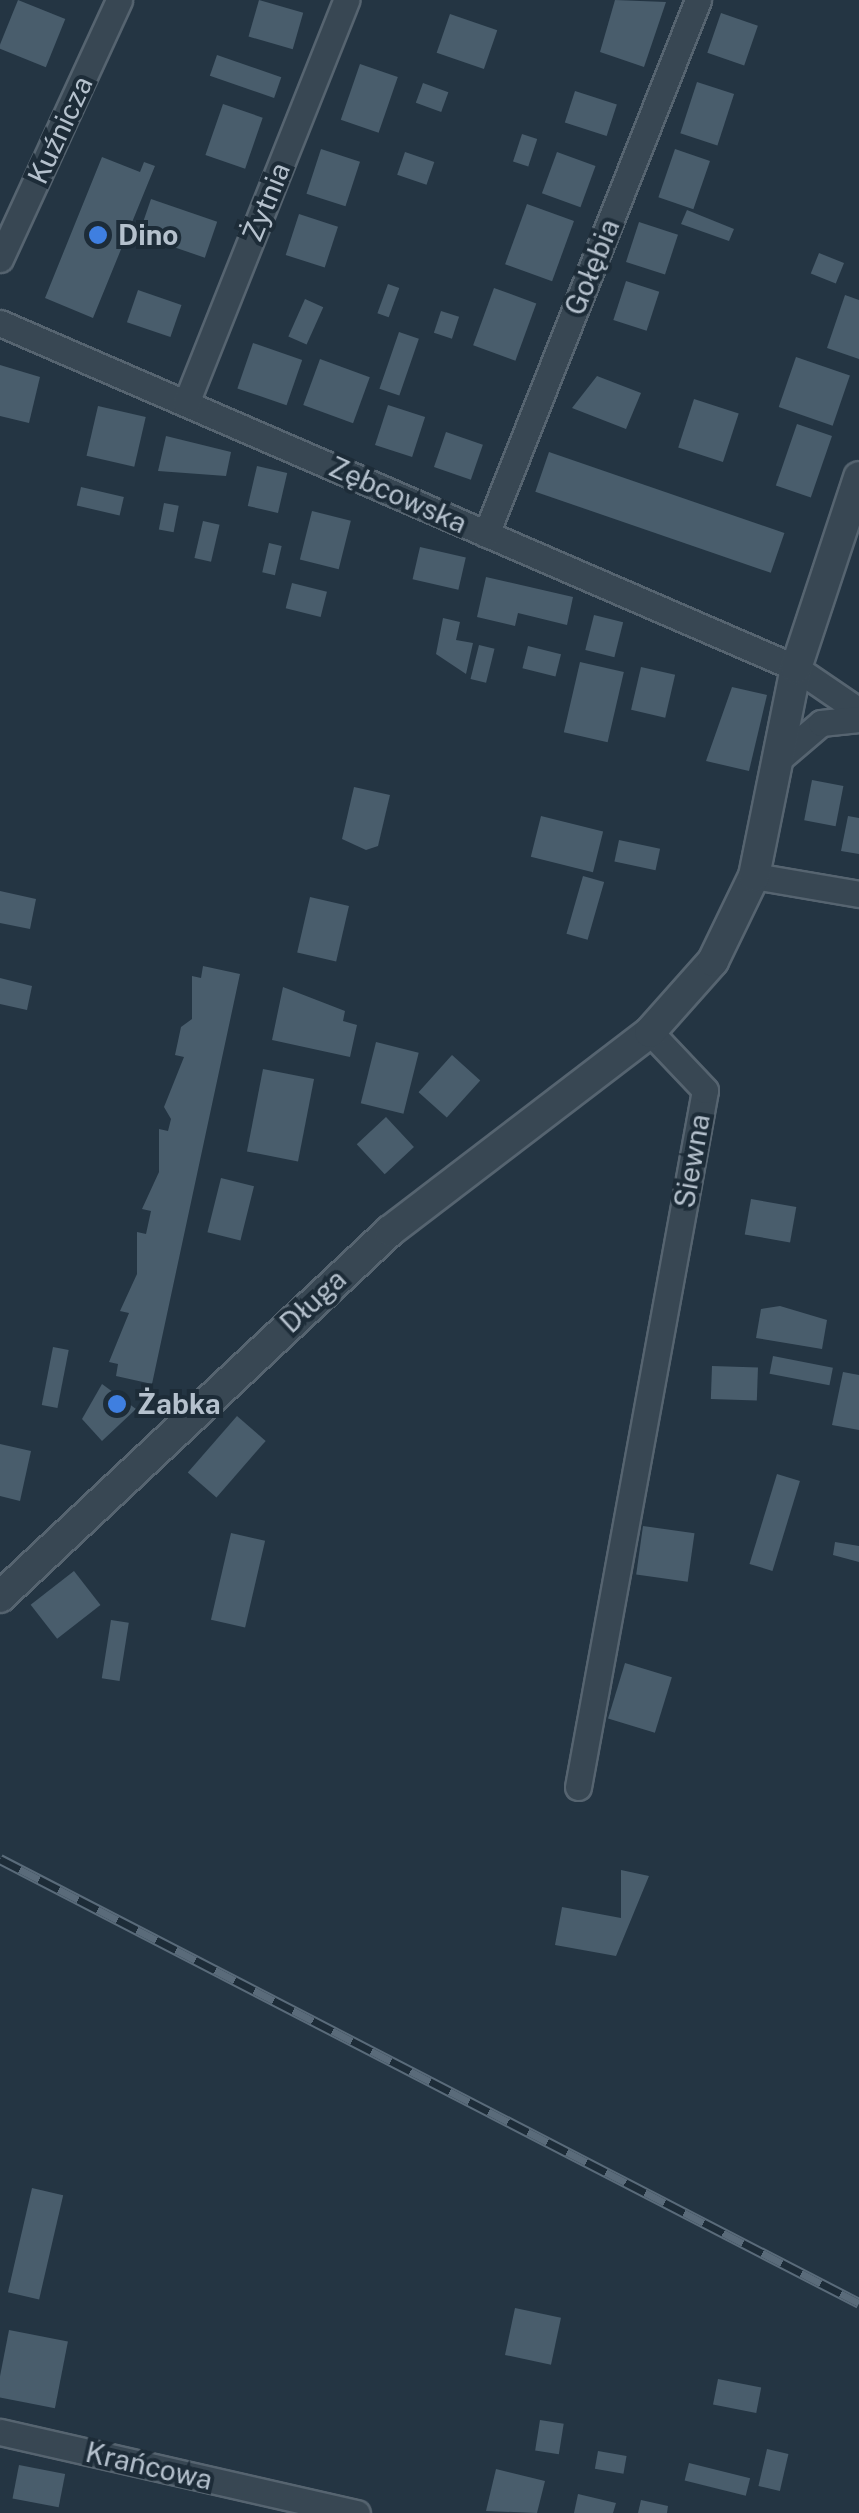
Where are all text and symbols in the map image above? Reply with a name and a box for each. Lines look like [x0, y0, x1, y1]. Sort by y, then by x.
street label: Kuźnicza [20, 71, 100, 189]
street label: Żytnia [235, 158, 297, 246]
street label: Gołębia [558, 214, 626, 320]
place label: Dino [118, 218, 178, 252]
marker: Dino [87, 224, 109, 246]
street label: Zębcowska [324, 450, 472, 540]
street label: Siewna [667, 1111, 717, 1211]
street label: Długa [273, 1262, 353, 1340]
place label: Żabka [137, 1387, 221, 1421]
marker: Żabka [106, 1393, 128, 1415]
street label: Krańcowa [82, 2435, 216, 2497]

